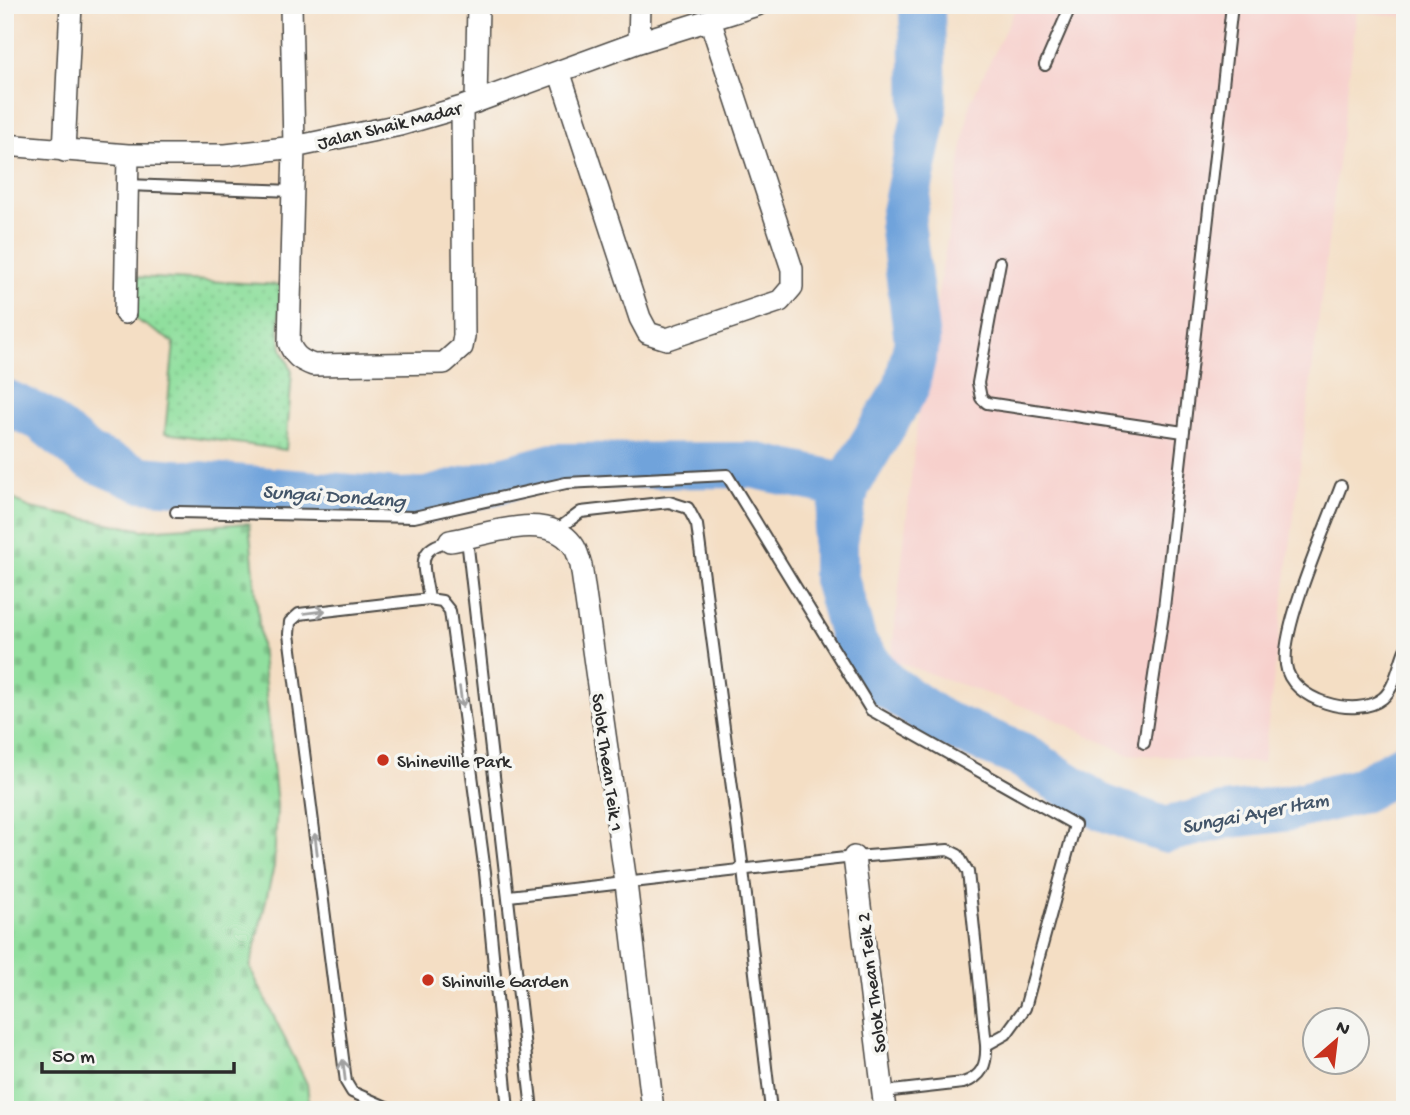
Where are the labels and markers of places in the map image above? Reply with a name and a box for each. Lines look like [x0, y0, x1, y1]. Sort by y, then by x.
marker: Shineville Park [375, 752, 391, 768]
place label: Shineville Park [397, 752, 512, 775]
marker: Shinville Garden [420, 972, 436, 988]
place label: Shinville Garden [442, 972, 569, 995]

